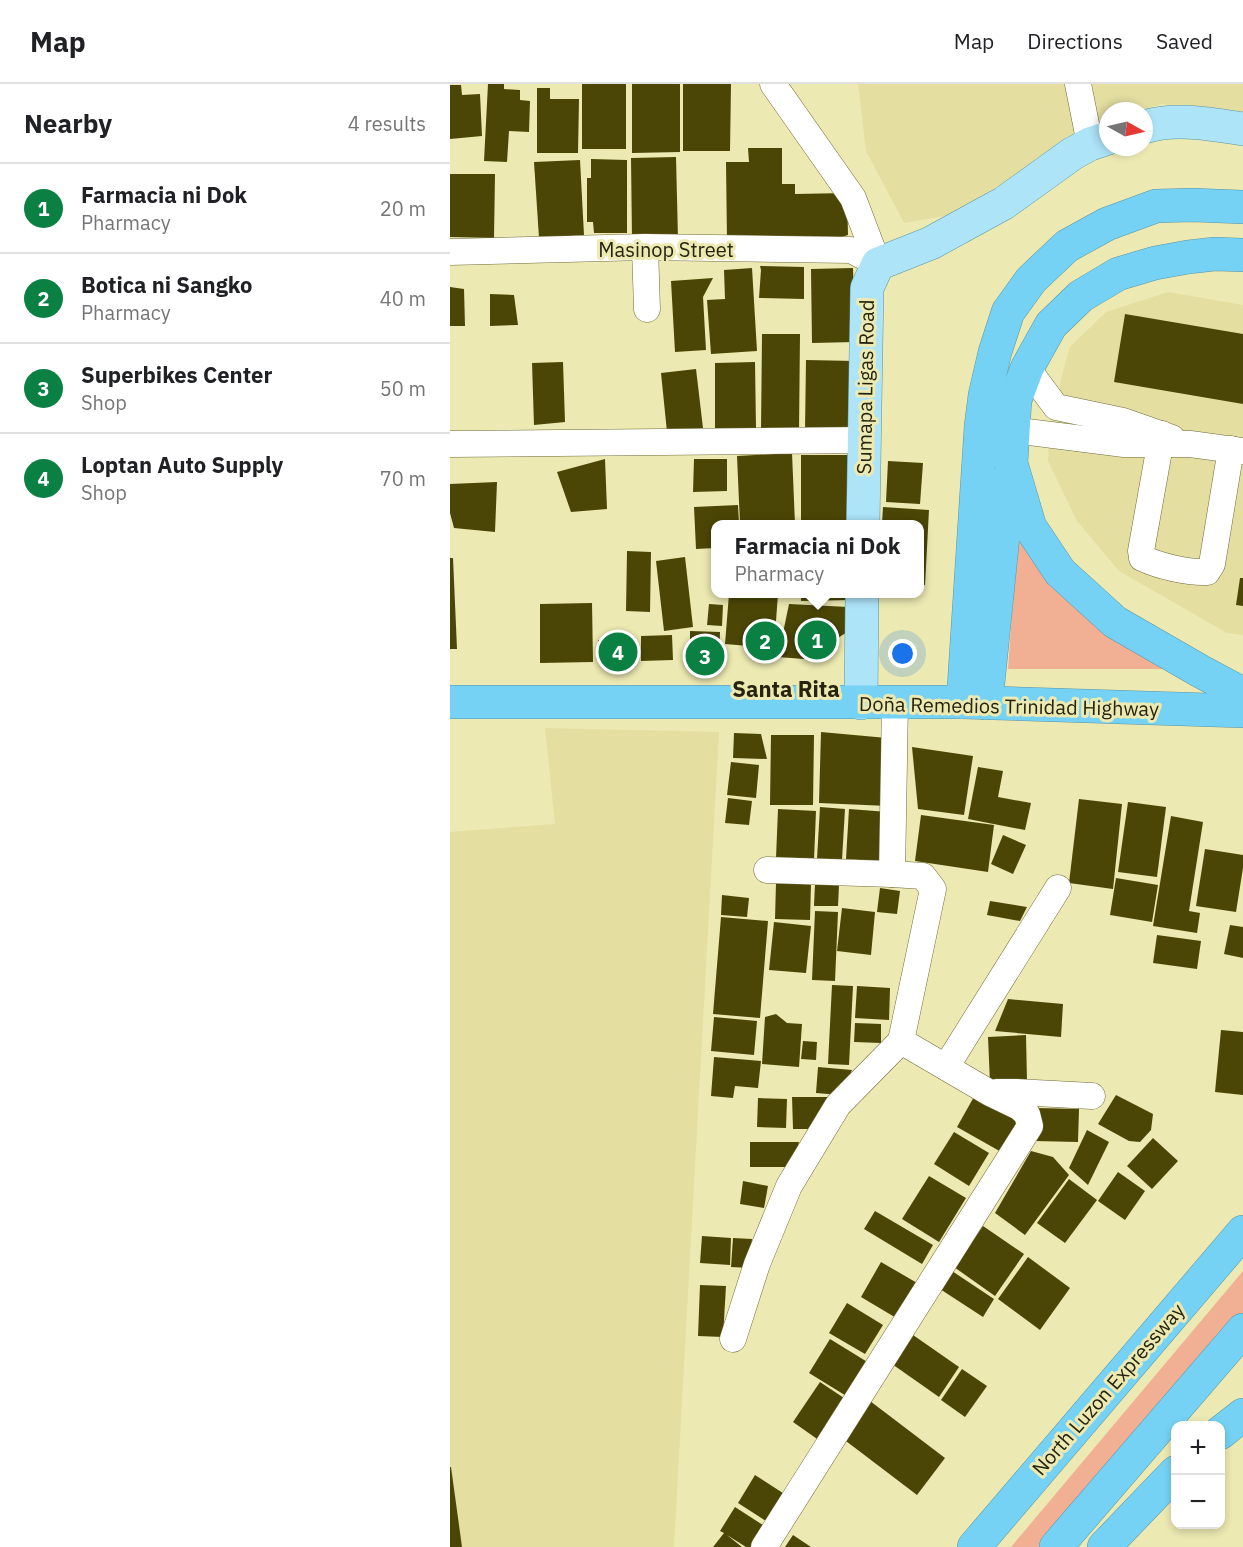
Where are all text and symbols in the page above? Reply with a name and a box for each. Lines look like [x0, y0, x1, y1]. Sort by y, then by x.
text: Map [30, 23, 86, 60]
text: Map [954, 27, 994, 55]
text: Directions [1027, 27, 1123, 55]
text: Saved [1156, 27, 1213, 55]
north arrow [1099, 102, 1153, 156]
text: Nearby [24, 106, 112, 140]
text: 4 results [348, 110, 426, 137]
text: Farmacia ni Dok [81, 180, 247, 209]
text: 1 [38, 195, 50, 222]
text: 20 m [380, 195, 426, 222]
text: Pharmacy [81, 209, 171, 236]
street label: Masinop Street [598, 236, 734, 263]
text: Botica ni Sangko [81, 270, 252, 299]
text: 2 [38, 285, 50, 312]
text: 40 m [380, 285, 426, 312]
text: Pharmacy [81, 299, 171, 326]
street label: Sumapa Ligas Road [850, 299, 880, 475]
text: Superbikes Center [81, 360, 272, 389]
text: 3 [38, 375, 50, 402]
text: 50 m [380, 375, 426, 402]
text: Shop [81, 389, 127, 416]
text: Loptan Auto Supply [81, 450, 283, 479]
text: 4 [38, 465, 50, 492]
text: 70 m [380, 465, 426, 492]
text: Shop [81, 479, 127, 506]
popup [711, 520, 924, 598]
text: Farmacia ni Dok [735, 531, 901, 560]
text: Pharmacy [735, 560, 824, 587]
pin: 2 [746, 618, 784, 664]
pin: 1 [798, 618, 836, 662]
pin: 4 [598, 630, 638, 674]
pin: 3 [686, 634, 724, 678]
your location [888, 639, 917, 668]
district label: Santa Rita [732, 674, 840, 703]
street label: Doña Remedios Trinidad Highway [859, 690, 1159, 722]
street label: North Luzon Expressway [1026, 1297, 1190, 1481]
map controls [1171, 1421, 1225, 1529]
button: + [1171, 1421, 1225, 1475]
button: − [1171, 1475, 1225, 1529]

